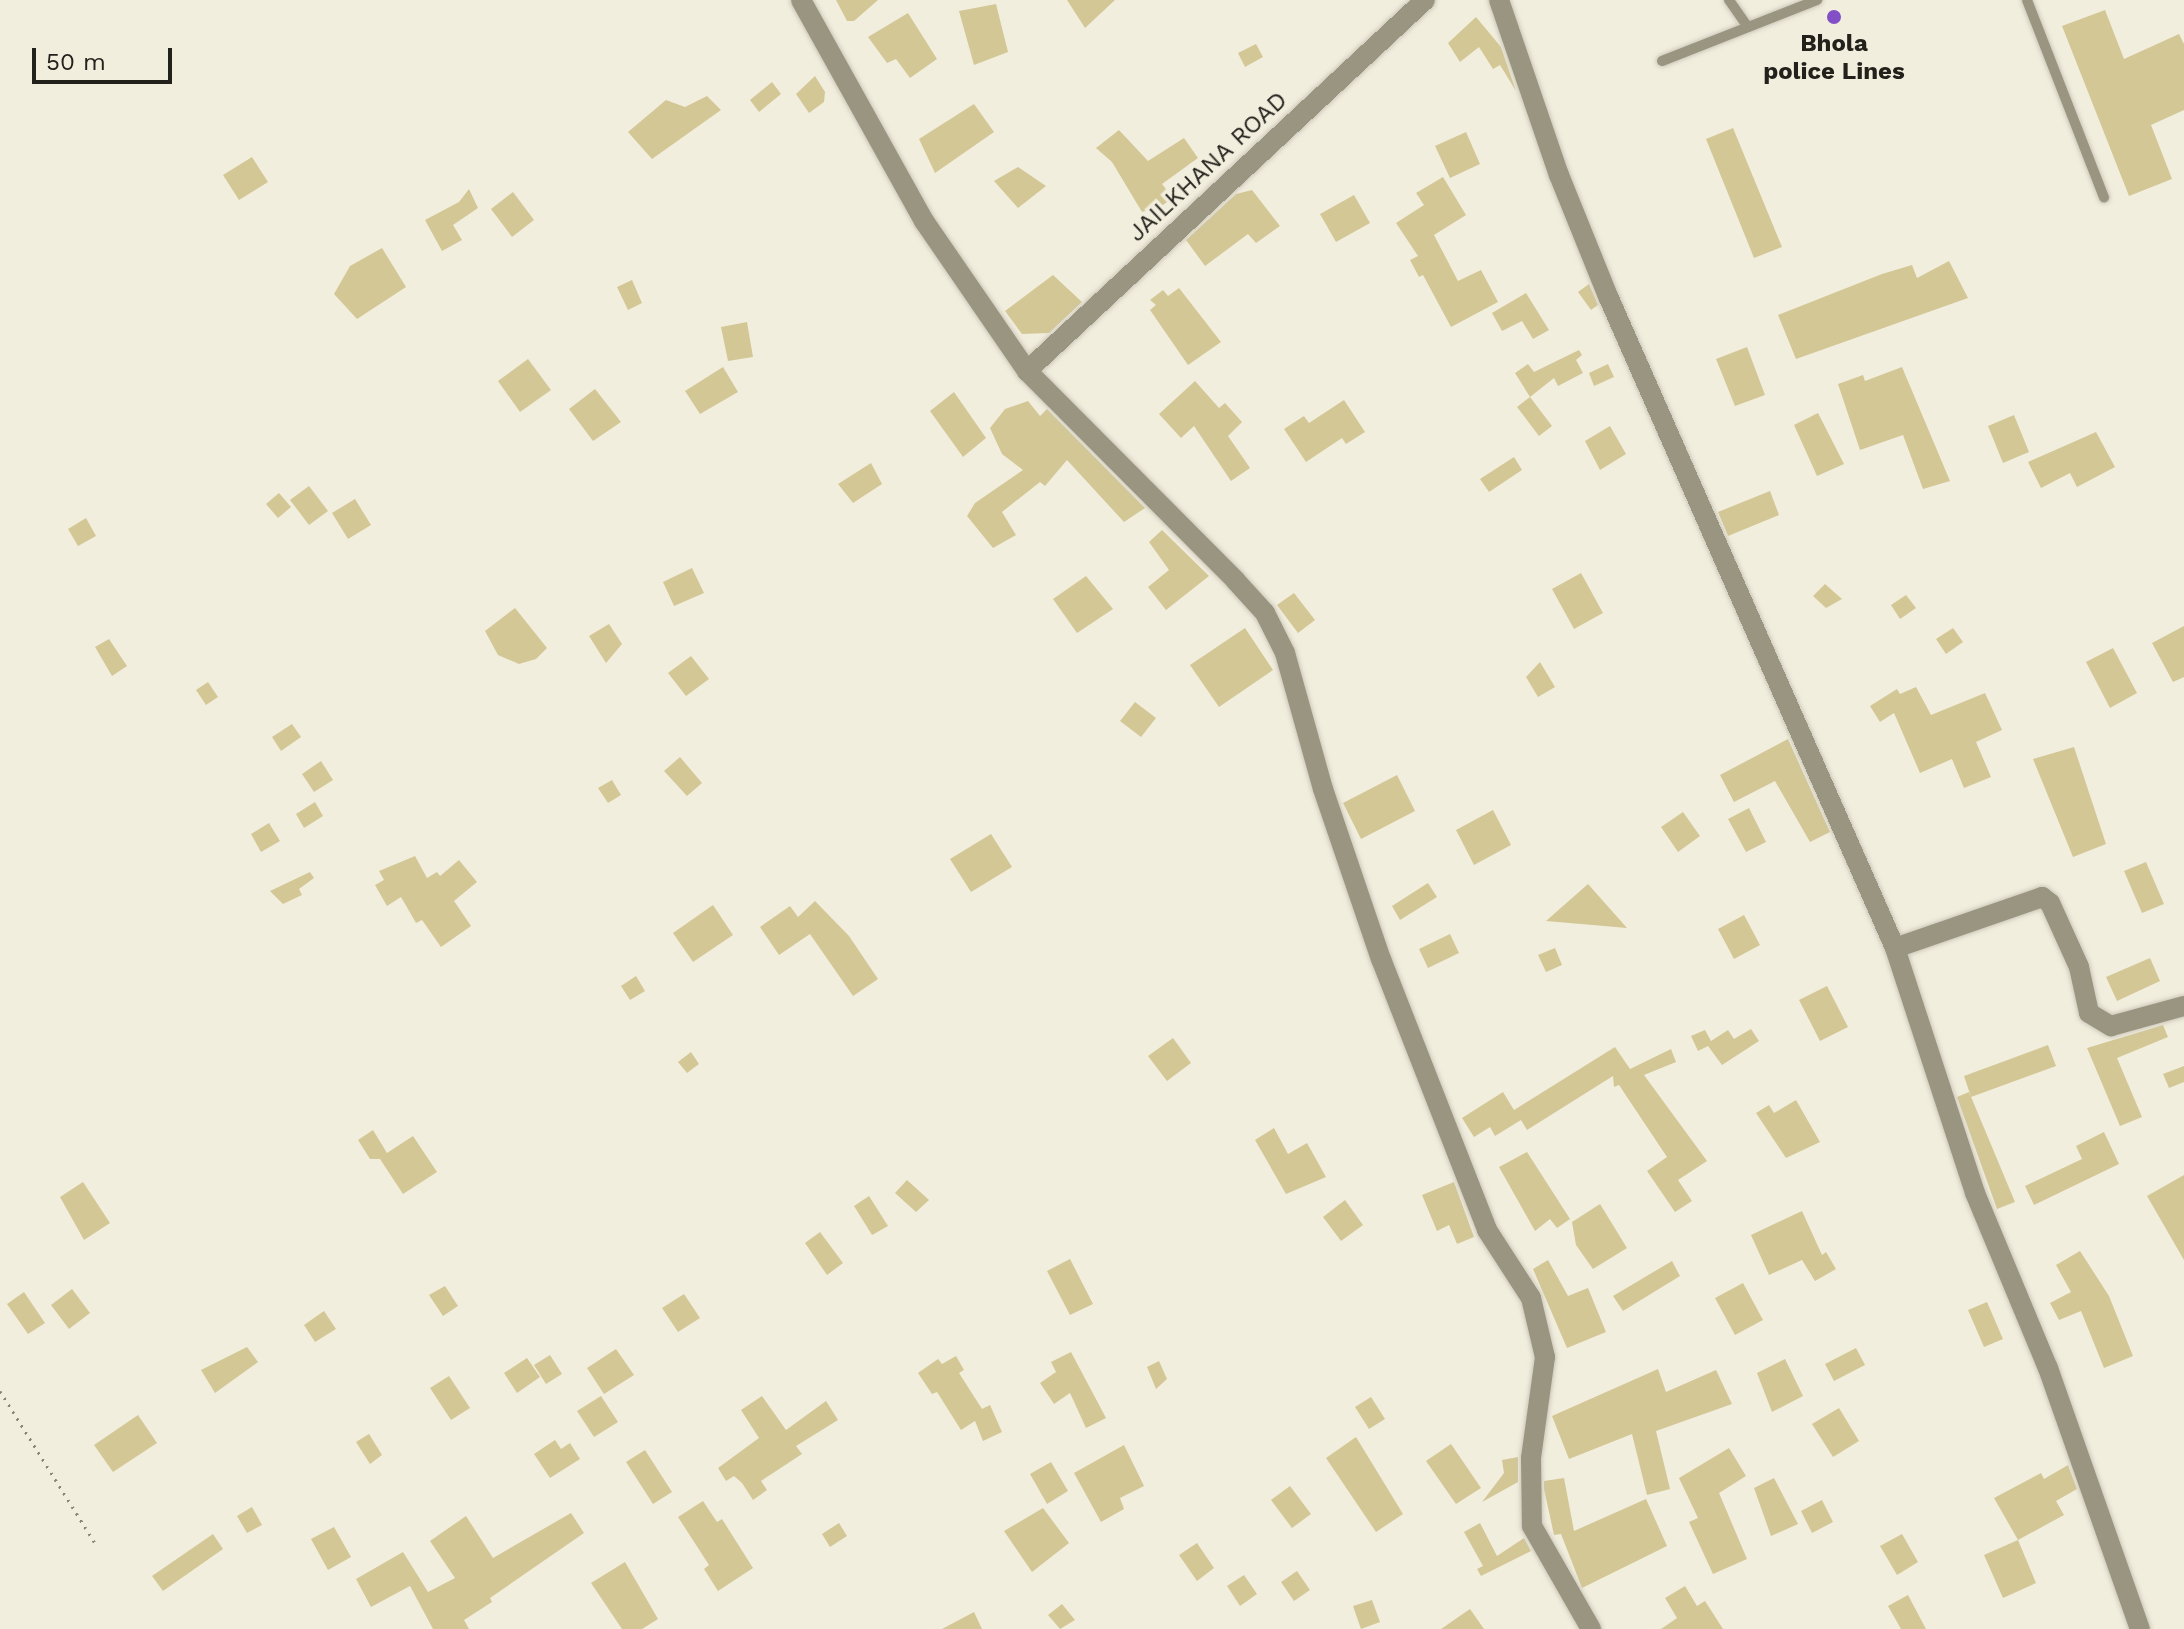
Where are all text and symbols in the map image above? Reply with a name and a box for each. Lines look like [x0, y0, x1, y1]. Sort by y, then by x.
marker: Bhola police Lines [1825, 8, 1843, 26]
place label: Bhola police Lines [1763, 30, 1905, 86]
scale bar [36, 32, 176, 82]
text: 50 m [46, 48, 106, 76]
street label: JAILKHANA ROAD [1122, 86, 1294, 248]

